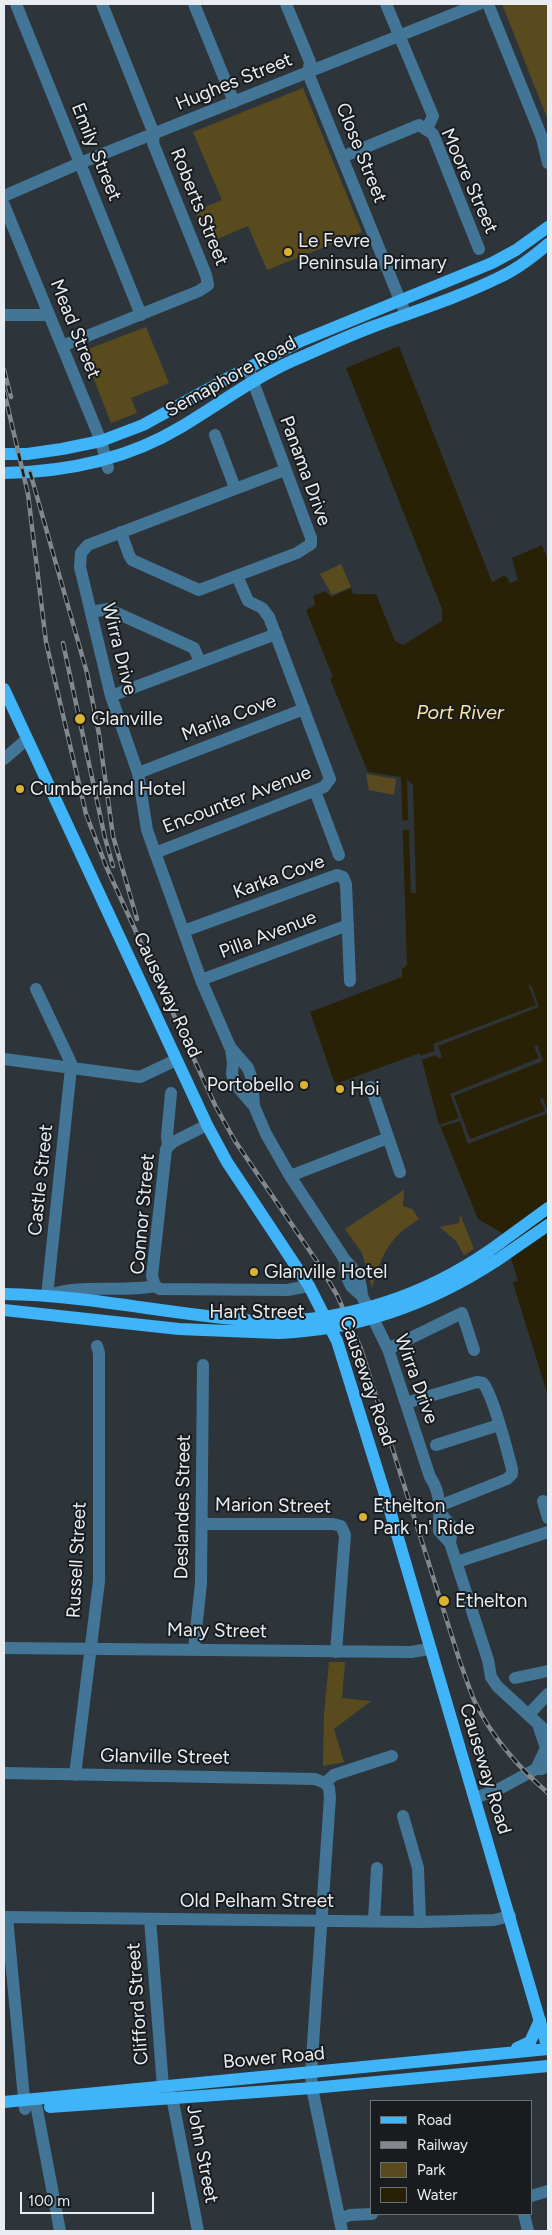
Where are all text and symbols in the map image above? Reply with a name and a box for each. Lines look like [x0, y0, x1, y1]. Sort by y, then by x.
street label: Hughes Street [172, 48, 296, 116]
street label: Emily Street [66, 100, 126, 204]
street label: Close Street [331, 100, 391, 206]
street label: Moore Street [436, 125, 502, 237]
street label: Roberts Street [165, 145, 233, 269]
place label: Le Fevre Peninsula Primary [298, 230, 447, 274]
marker: Le Fevre Peninsula Primary [282, 246, 294, 258]
street label: Mead Street [45, 276, 105, 382]
street label: Semaphore Road [162, 332, 300, 422]
street label: Panama Drive [275, 413, 335, 529]
street label: Wirra Drive [97, 601, 141, 697]
street label: Marila Cove [178, 690, 280, 746]
water label: Port River [416, 701, 504, 725]
place label: Glanville [91, 708, 163, 730]
marker: Glanville [73, 712, 87, 726]
street label: Encounter Avenue [160, 761, 314, 839]
place label: Cumberland Hotel [30, 778, 186, 800]
marker: Cumberland Hotel [14, 783, 26, 795]
street label: Karka Cove [230, 850, 328, 904]
street label: Pilla Avenue [216, 906, 320, 964]
street label: Causeway Road [128, 929, 206, 1061]
place label: Portobello [207, 1074, 294, 1096]
place label: Hoi [350, 1078, 380, 1100]
marker: Portobello [298, 1079, 310, 1091]
marker: Hoi [334, 1083, 346, 1095]
street label: Castle Street [24, 1123, 58, 1237]
street label: Connor Street [126, 1153, 160, 1275]
place label: Glanville Hotel [264, 1261, 387, 1283]
marker: Glanville Hotel [248, 1266, 260, 1278]
street label: Hart Street [209, 1301, 305, 1323]
street label: Causeway Road [334, 1313, 400, 1449]
street label: Wirra Drive [389, 1331, 443, 1427]
street label: Deslandes Street [170, 1434, 196, 1580]
street label: Marion Street [215, 1494, 331, 1518]
place label: Ethelton Park 'n' Ride [373, 1495, 475, 1539]
street label: Russell Street [63, 1501, 91, 1619]
marker: Ethelton Park 'n' Ride [357, 1511, 369, 1523]
place label: Ethelton [455, 1590, 527, 1612]
marker: Ethelton [437, 1594, 451, 1608]
street label: Mary Street [167, 1619, 267, 1643]
street label: Causeway Road [454, 1701, 516, 1837]
street label: Glanville Street [100, 1744, 230, 1770]
street label: Old Pelham Street [180, 1890, 334, 1912]
street label: Clifford Street [122, 1942, 154, 2066]
street label: Bower Road [222, 2042, 326, 2074]
legend [370, 2100, 532, 2215]
street label: John Street [181, 2103, 223, 2205]
text: Road [417, 2111, 452, 2129]
text: Railway [417, 2136, 468, 2154]
text: Park [417, 2161, 446, 2179]
scale bar [22, 2182, 156, 2214]
text: Water [417, 2186, 457, 2204]
text: 100 m [28, 2192, 70, 2210]

